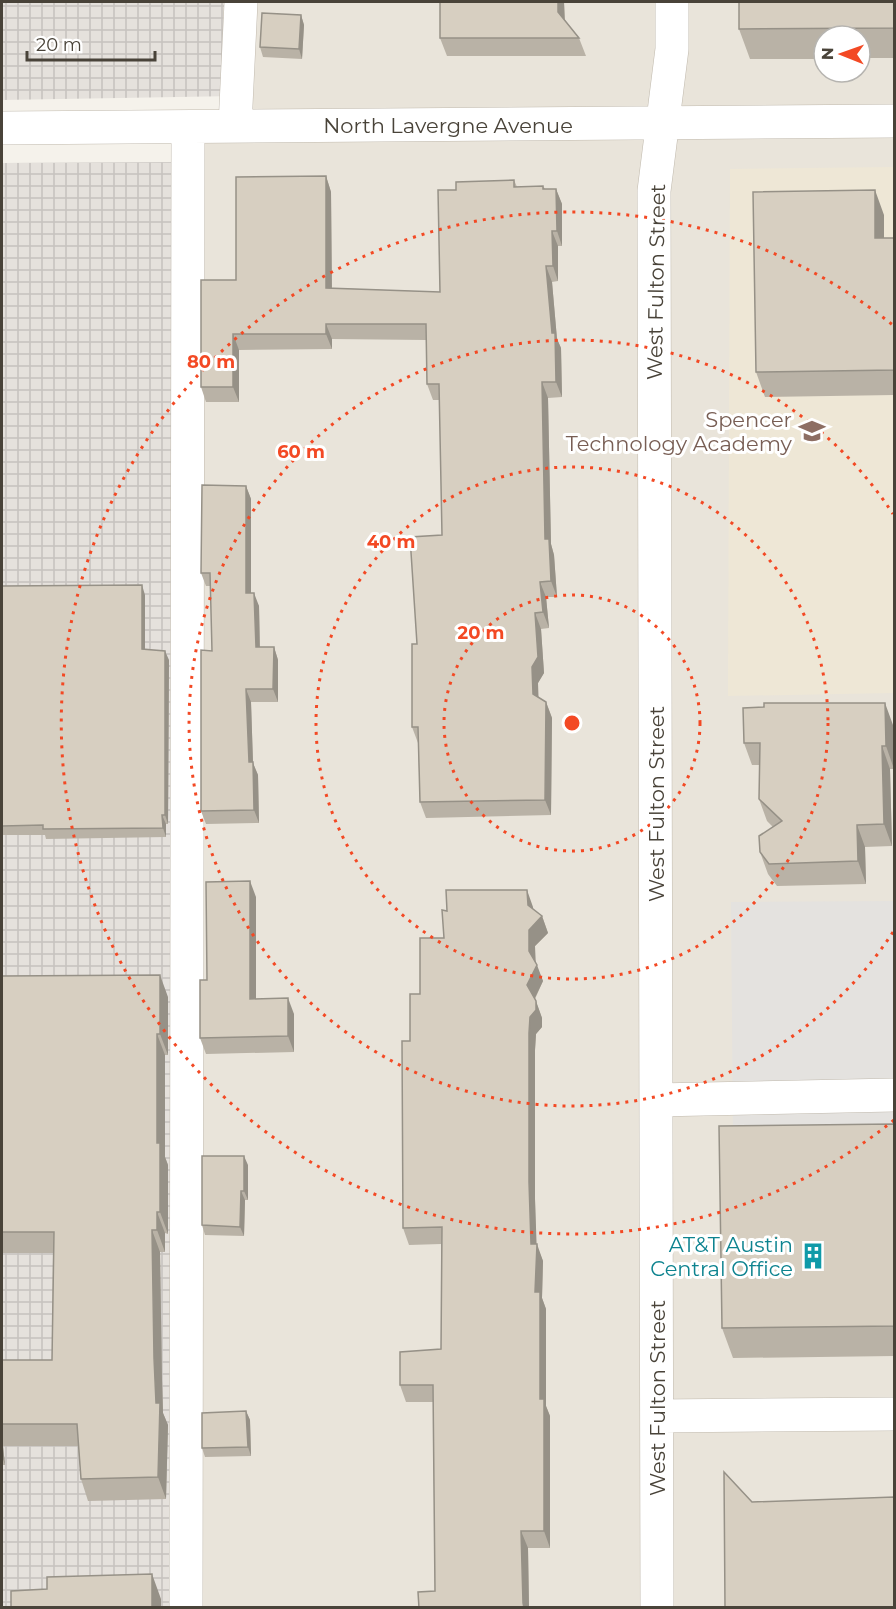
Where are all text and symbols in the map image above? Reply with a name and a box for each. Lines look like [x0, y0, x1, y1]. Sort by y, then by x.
scale bar [27, 24, 154, 62]
north arrow [812, 24, 872, 84]
text: 20 m [36, 34, 82, 56]
text: N [818, 47, 837, 60]
street label: North Lavergne Avenue [323, 113, 573, 138]
street label: West Fulton Street [642, 184, 670, 380]
text: 80 m [187, 351, 235, 373]
place label: Spencer Technology Academy [566, 407, 793, 456]
school or university icon: Spencer Technology Academy [797, 416, 827, 446]
text: 60 m [277, 441, 325, 463]
text: 40 m [367, 531, 415, 553]
text: 20 m [458, 622, 504, 644]
street label: West Fulton Street [644, 706, 669, 902]
centre of rings [562, 713, 582, 733]
place label: AT&T Austin Central Office [650, 1232, 793, 1281]
building icon: AT&T Austin Central Office [798, 1241, 828, 1271]
street label: West Fulton Street [645, 1300, 670, 1496]

